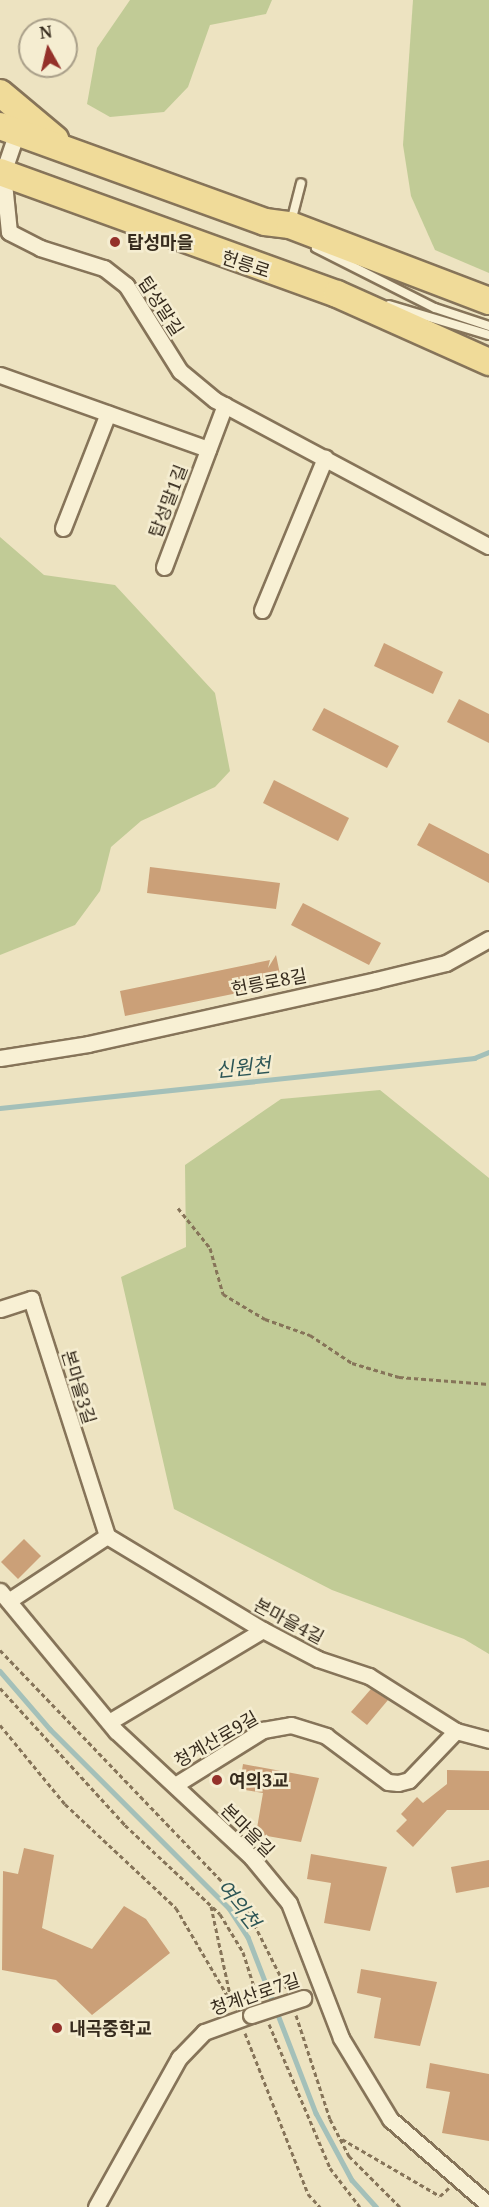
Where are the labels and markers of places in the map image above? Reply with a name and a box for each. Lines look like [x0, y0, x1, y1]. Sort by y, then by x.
place label: 탑성마을 [127, 231, 193, 253]
marker: 탑성마을 [108, 235, 122, 249]
place label: 여의3교 [229, 1769, 289, 1791]
marker: 여의3교 [210, 1773, 224, 1787]
place label: 내곡중학교 [69, 2017, 152, 2039]
marker: 내곡중학교 [50, 2021, 64, 2035]

